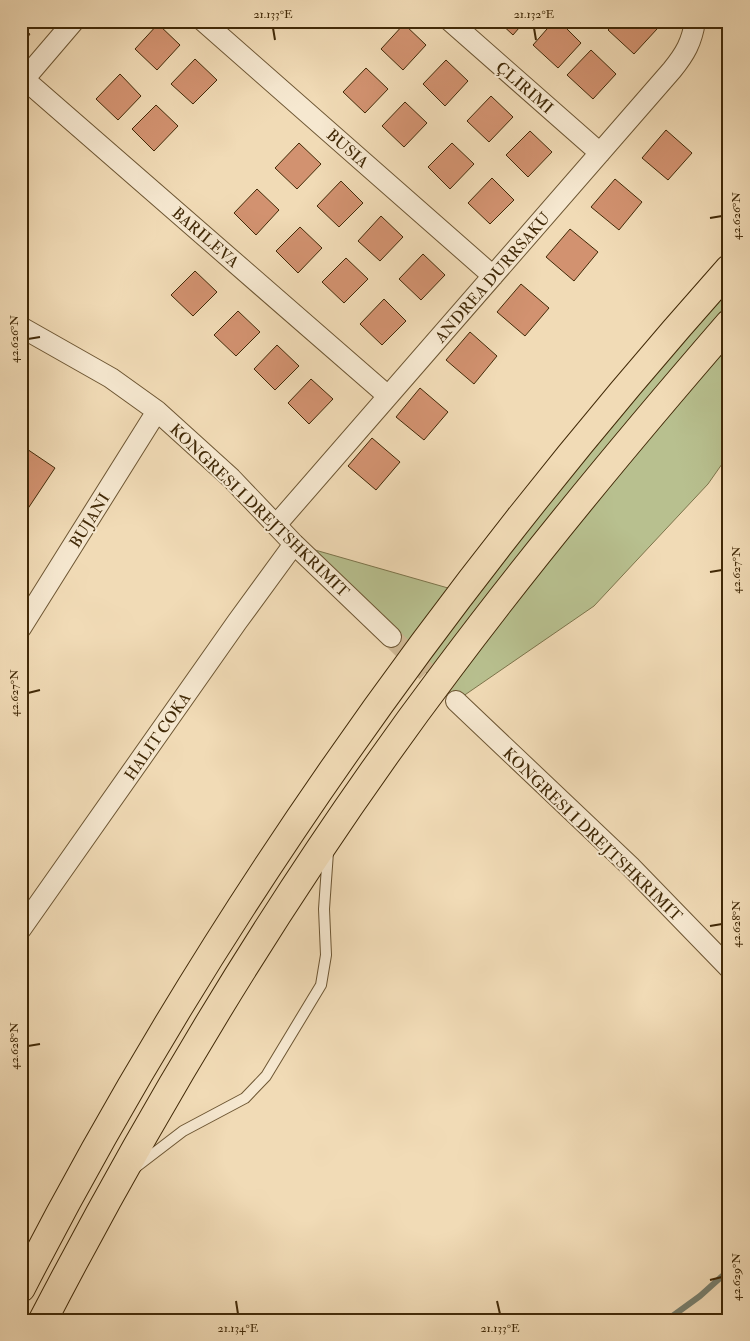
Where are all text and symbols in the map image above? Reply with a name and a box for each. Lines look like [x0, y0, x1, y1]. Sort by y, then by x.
text: 21.133°E [253, 7, 293, 22]
text: 21.132°E [514, 7, 555, 22]
street label: ÇLIRIMI [492, 57, 557, 118]
street label: BUSIA [322, 125, 373, 172]
text: 42.626°N [729, 192, 744, 240]
street label: BARILEVA [168, 203, 243, 272]
street label: ANDREA DURRSAKU [430, 208, 555, 348]
text: 42.626°N [7, 315, 22, 363]
street label: KONGRESI I DREJTSHKRIMIT [165, 420, 353, 603]
street label: BUJANI [65, 489, 115, 552]
text: 42.627°N [729, 546, 744, 594]
text: 42.627°N [7, 669, 22, 717]
street label: HALIT COKA [120, 689, 195, 784]
street label: KONGRESI I DREJTSHKRIMIT [498, 744, 686, 927]
text: 42.628°N [729, 900, 744, 948]
text: 42.628°N [7, 1022, 22, 1070]
text: 42.629°N [729, 1253, 744, 1301]
text: 21.134°E [218, 1321, 259, 1336]
text: 21.133°E [480, 1321, 520, 1336]

